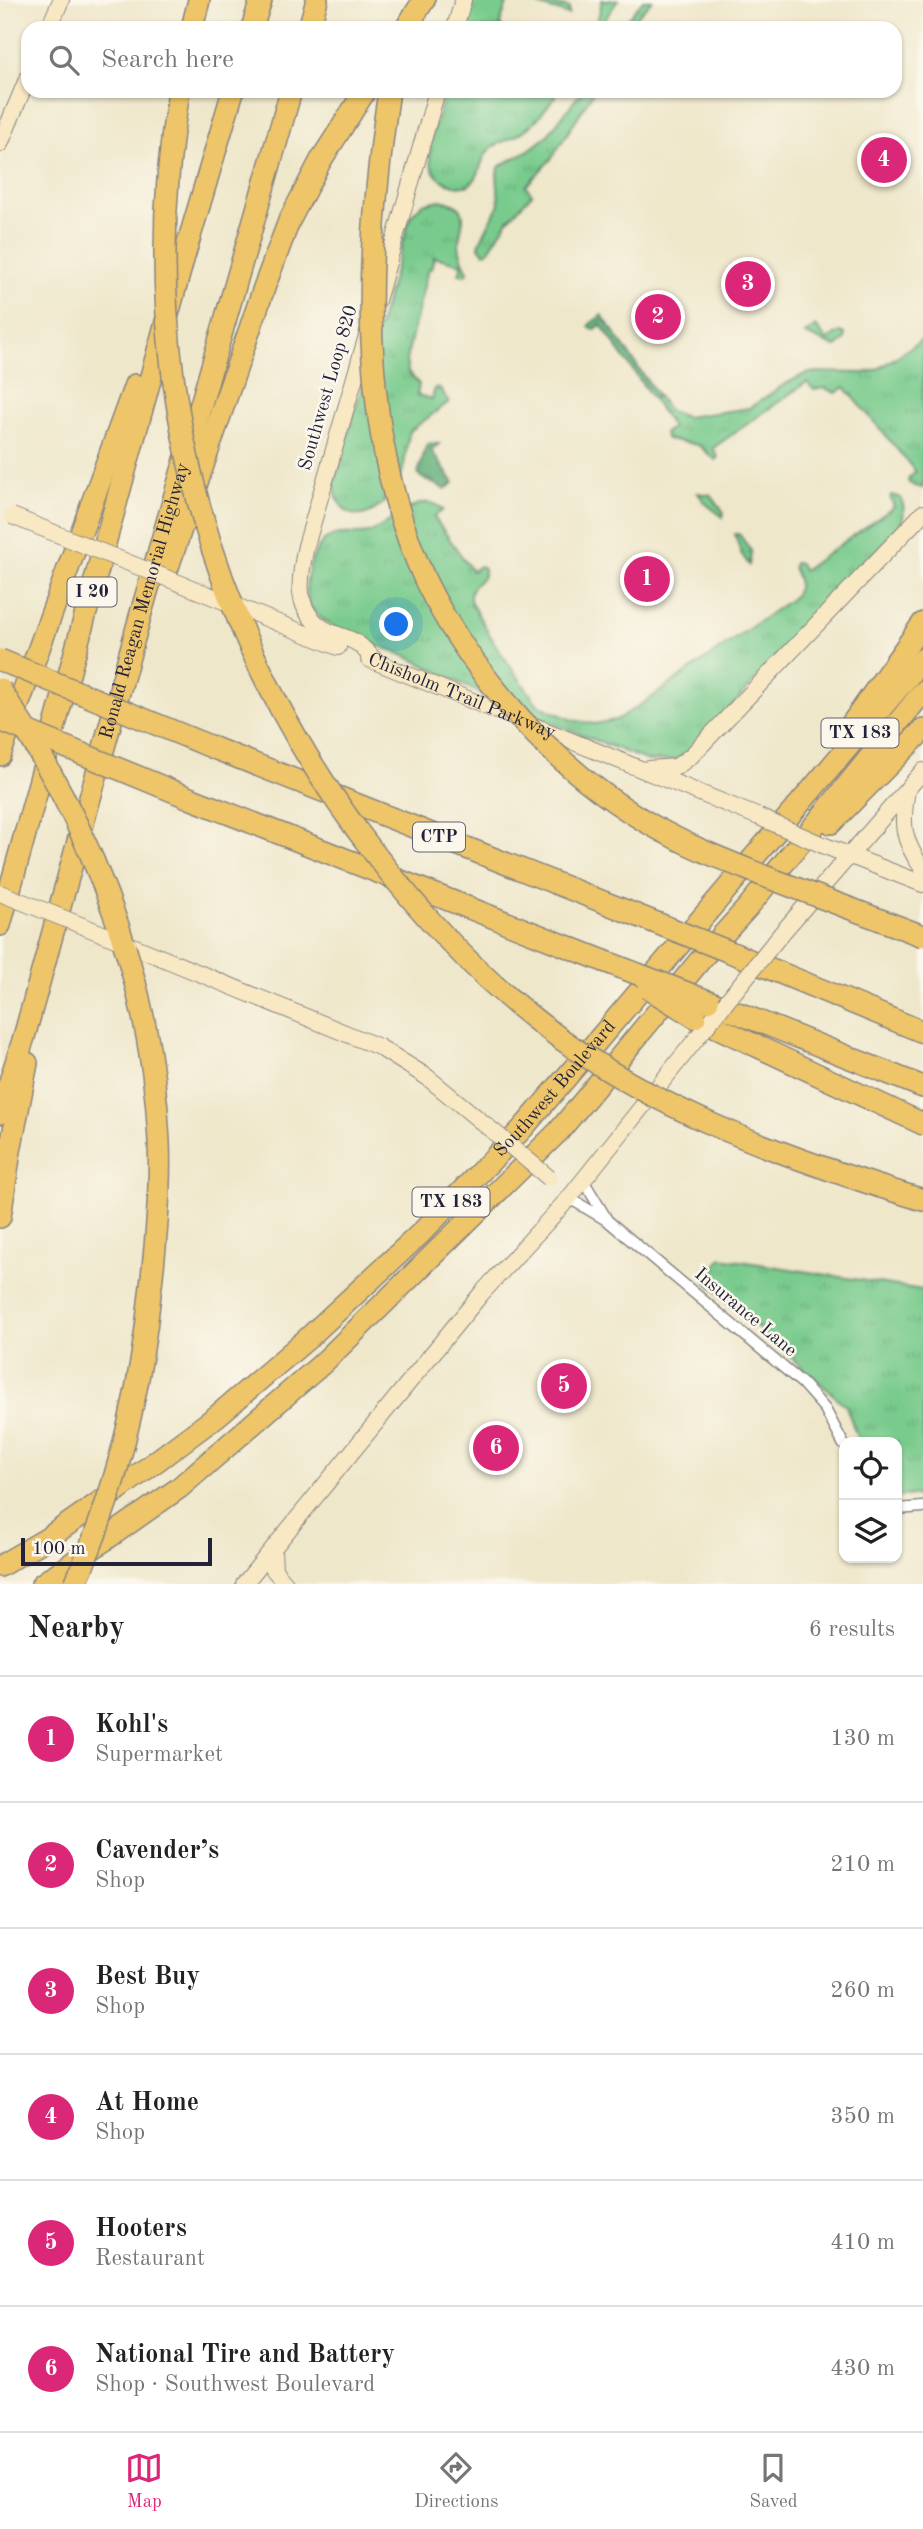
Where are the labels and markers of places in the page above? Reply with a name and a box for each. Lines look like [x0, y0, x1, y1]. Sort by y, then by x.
pin: 4 [861, 134, 907, 186]
pin: 3 [725, 258, 771, 310]
pin: 2 [635, 291, 681, 343]
pin: 1 [624, 553, 670, 605]
pin: 5 [541, 1360, 587, 1412]
pin: 6 [473, 1422, 519, 1474]

